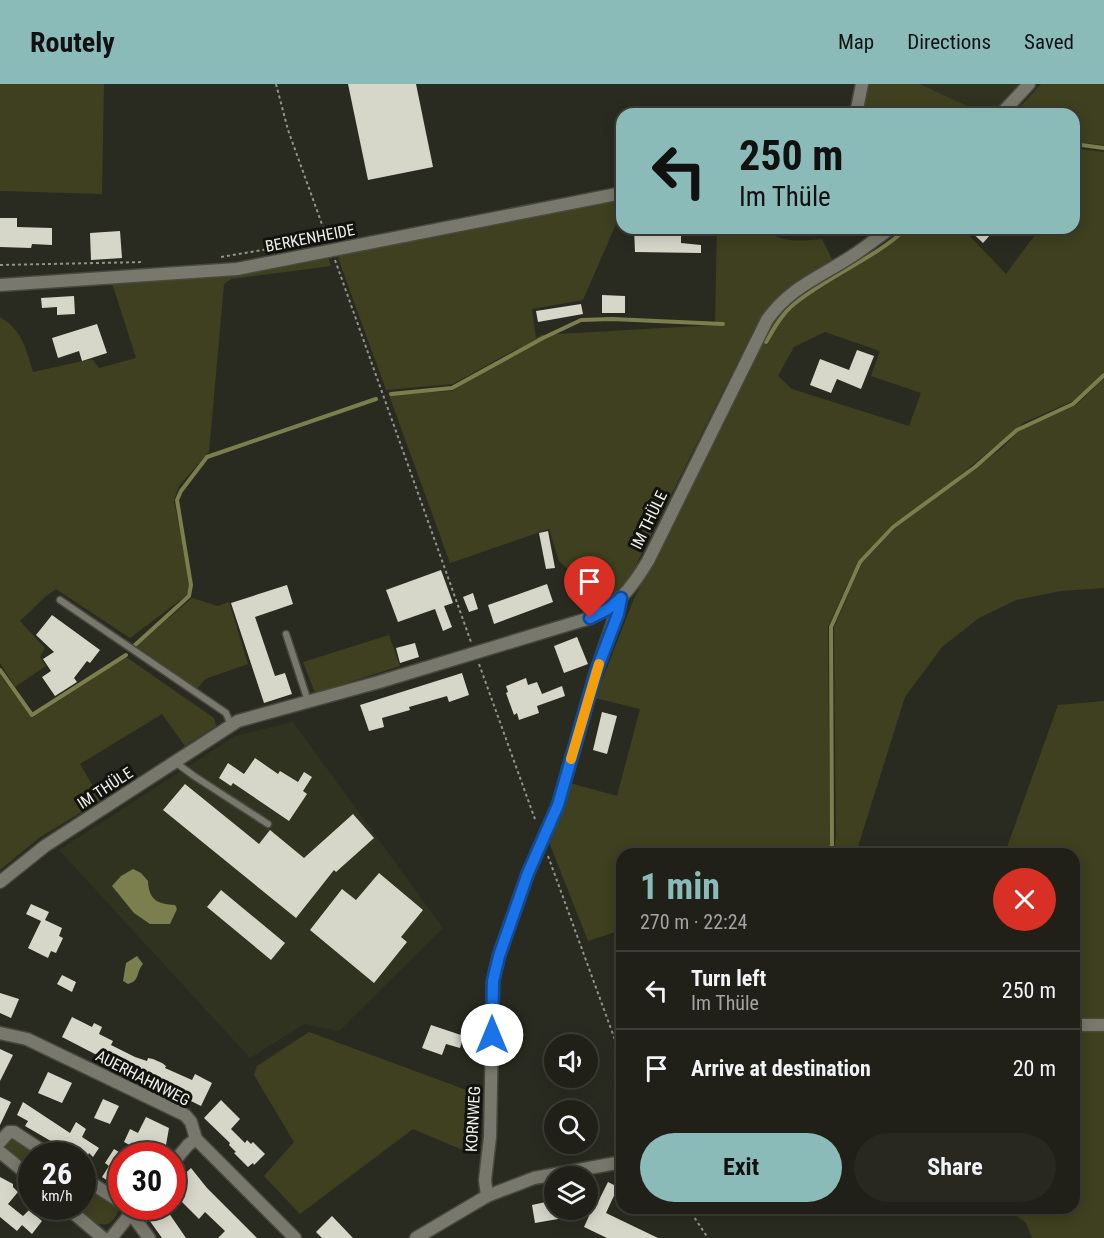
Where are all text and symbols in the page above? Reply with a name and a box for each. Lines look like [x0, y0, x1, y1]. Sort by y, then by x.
text: Routely [30, 26, 115, 59]
text: Map [838, 30, 874, 54]
text: Directions [907, 30, 991, 54]
text: Saved [1024, 30, 1074, 54]
text: 250 m [739, 131, 844, 180]
icon: left [640, 132, 718, 210]
text: Im Thüle [739, 181, 831, 213]
street label: BERKENHEIDE [264, 220, 356, 256]
street label: IM THÜLE [627, 488, 671, 552]
pin [564, 556, 615, 618]
icon: arrive [573, 565, 606, 598]
street label: IM THÜLE [74, 763, 136, 813]
text: 1 min [640, 866, 720, 908]
button: close [993, 868, 1056, 931]
text: 270 m · 22:24 [640, 910, 747, 934]
text: Turn left [691, 966, 766, 991]
icon: left [640, 974, 673, 1007]
text: 250 m [1002, 978, 1056, 1003]
text: Im Thüle [691, 991, 759, 1015]
position arrow [460, 1003, 524, 1067]
map controls [544, 1034, 598, 1220]
button: sound [544, 1034, 598, 1088]
street label: AUERHAHNWEG [93, 1046, 193, 1110]
icon: arrive [640, 1052, 673, 1085]
text: Arrive at destination [691, 1056, 871, 1081]
text: 20 m [1013, 1056, 1056, 1081]
street label: KORNWEG [462, 1085, 484, 1153]
button: search [544, 1100, 598, 1154]
button: Exit [640, 1133, 842, 1202]
button: Share [854, 1133, 1056, 1202]
speed limit sign: 30 [108, 1142, 186, 1220]
text: 26 [42, 1156, 72, 1191]
button: layers [544, 1166, 598, 1220]
text: km/h [42, 1187, 72, 1205]

